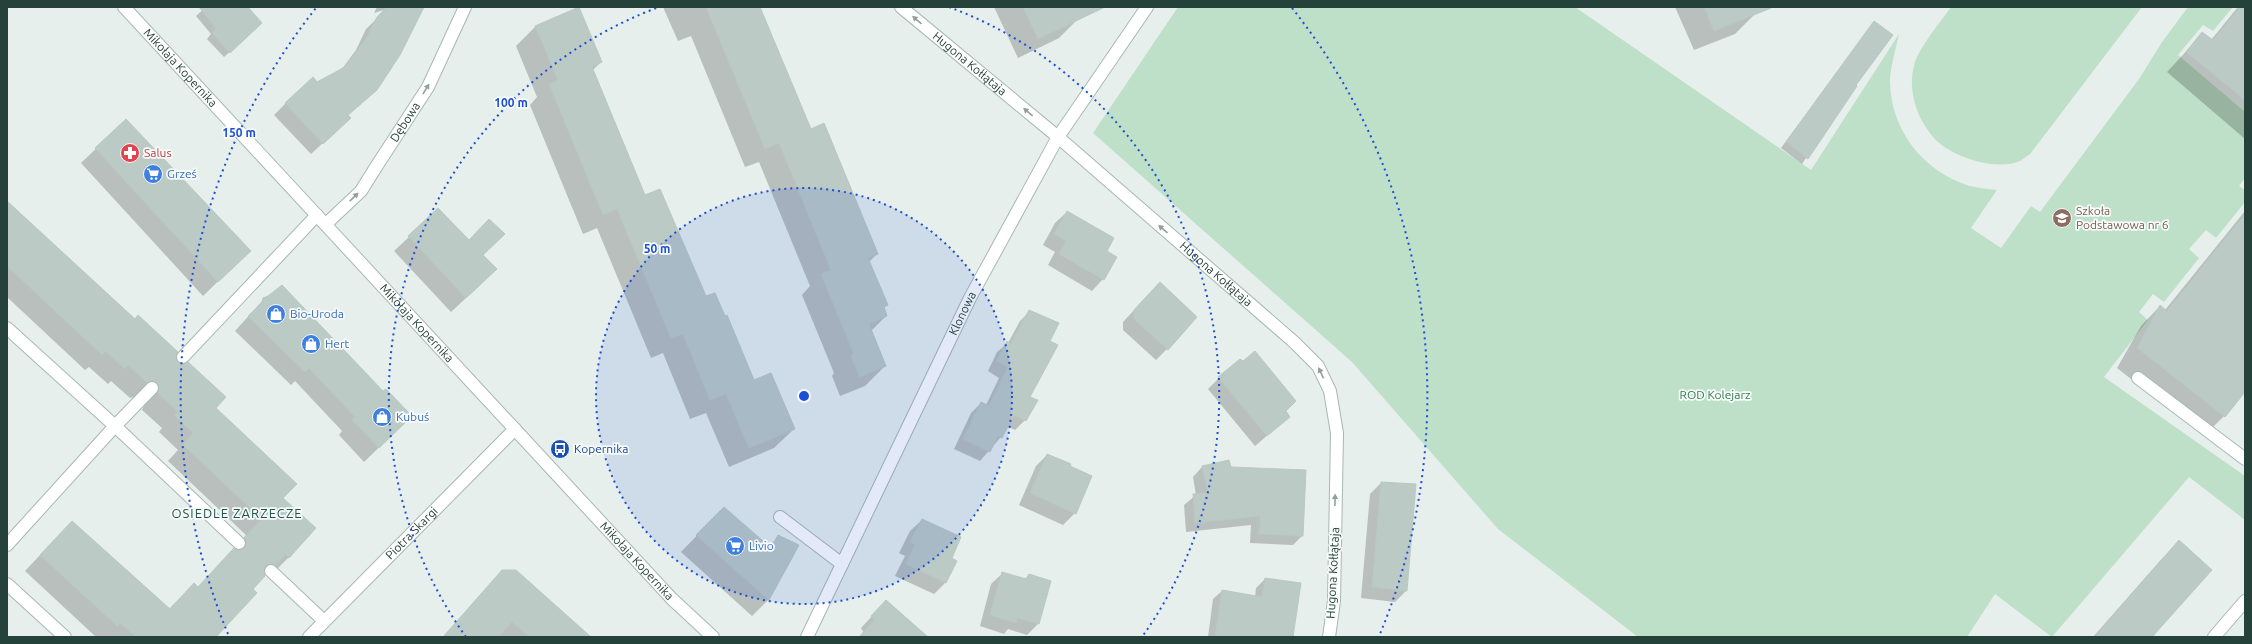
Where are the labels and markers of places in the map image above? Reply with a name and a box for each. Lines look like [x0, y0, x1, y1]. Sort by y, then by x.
pharmacy icon: Salus [119, 142, 141, 164]
place label: Salus [144, 146, 172, 159]
supermarket icon: Grześ [142, 163, 164, 185]
place label: Grześ [167, 167, 197, 180]
place label: Szkoła Podstawowa nr 6 [2076, 204, 2169, 231]
school or university icon: Szkoła Podstawowa nr 6 [2051, 207, 2073, 229]
shop icon: Bio-Uroda [265, 303, 287, 325]
place label: Bio-Uroda [290, 307, 344, 320]
shop icon: Hert [300, 333, 322, 355]
place label: Hert [325, 337, 350, 350]
centre of rings [797, 389, 811, 403]
shop icon: Kubuś [371, 406, 393, 428]
place label: Kubuś [396, 410, 429, 423]
bus stop icon: Kopernika [549, 438, 571, 460]
place label: Kopernika [574, 442, 628, 455]
supermarket icon: Livio [724, 535, 746, 557]
place label: Livio [749, 539, 774, 552]

